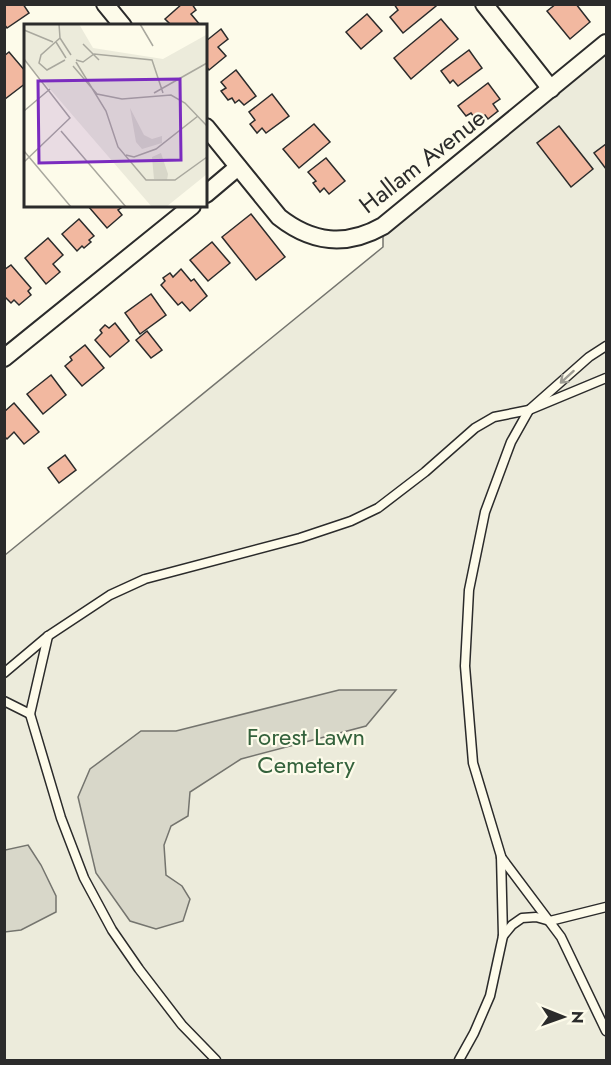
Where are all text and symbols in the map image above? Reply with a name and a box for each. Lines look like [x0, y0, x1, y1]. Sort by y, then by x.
inset map [24, 24, 207, 207]
street label: Hallam Avenue [351, 100, 493, 222]
one-way arrow [560, 370, 575, 384]
park label: Forest Lawn Cemetery [247, 719, 365, 782]
north arrow [533, 987, 593, 1047]
text: N [566, 1011, 589, 1024]

